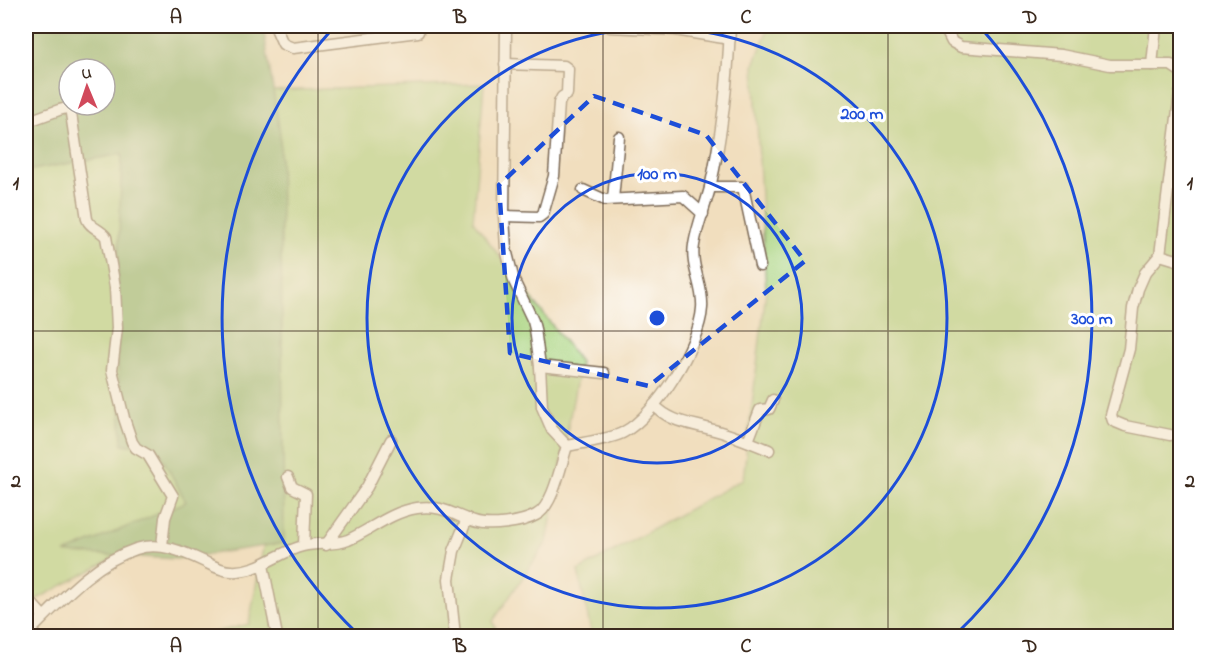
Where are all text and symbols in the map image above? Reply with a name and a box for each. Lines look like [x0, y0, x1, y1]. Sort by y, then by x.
text: A [170, 4, 182, 33]
text: B [452, 4, 467, 33]
text: C [741, 4, 752, 33]
text: D [1022, 4, 1037, 33]
north arrow [57, 57, 117, 117]
text: U [81, 62, 92, 86]
text: 200 m [840, 102, 884, 128]
text: 100 m [637, 162, 677, 188]
text: 1 [13, 170, 20, 199]
text: 1 [1187, 170, 1194, 199]
text: 300 m [1070, 307, 1113, 333]
centre of rings [647, 308, 667, 328]
text: 2 [10, 468, 21, 497]
text: 2 [1184, 468, 1195, 497]
text: A [170, 633, 182, 662]
text: B [452, 633, 467, 662]
text: C [741, 633, 752, 662]
text: D [1022, 633, 1037, 662]

